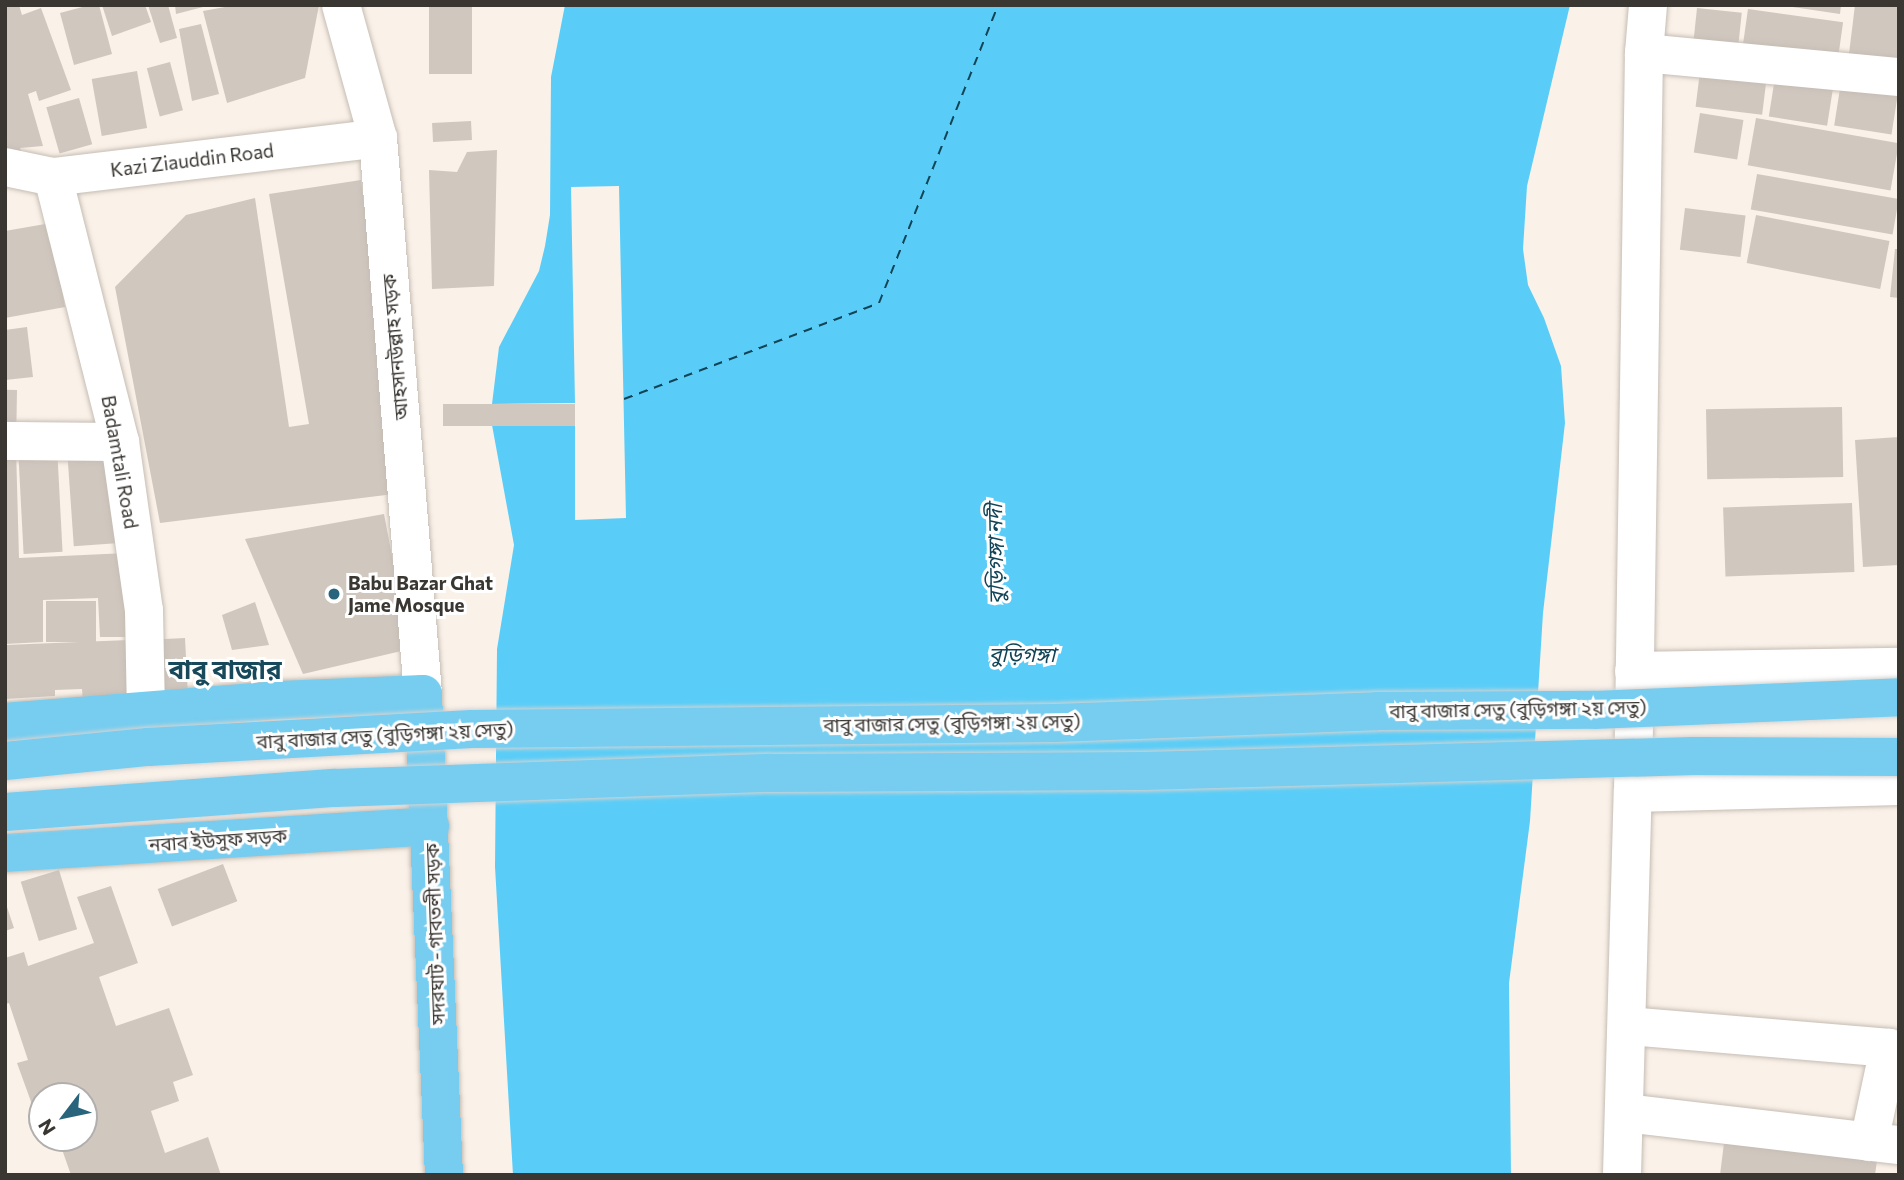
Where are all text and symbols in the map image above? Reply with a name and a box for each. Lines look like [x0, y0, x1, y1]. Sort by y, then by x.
street label: Kazi Ziauddin Road [109, 139, 275, 181]
street label: আহসানউল্লাহ সড়ক [377, 273, 413, 421]
street label: Badamtali Road [97, 393, 143, 531]
water label: বুড়িগঙ্গা নদী [982, 504, 1008, 604]
place label: Babu Bazar Ghat Jame Mosque [348, 572, 493, 616]
marker: Babu Bazar Ghat Jame Mosque [326, 586, 342, 602]
water label: বুড়িগঙ্গা [989, 641, 1055, 667]
district label: বাবু বাজার [168, 653, 282, 685]
street label: বাবু বাজার সেতু (বুড়িগঙ্গা ২য় সেতু) [1389, 695, 1647, 723]
street label: বাবু বাজার সেতু (বুড়িগঙ্গা ২য় সেতু) [823, 709, 1081, 737]
street label: বাবু বাজার সেতু (বুড়িগঙ্গা ২য় সেতু) [256, 717, 514, 753]
street label: নবাব ইউসুফ সড়ক [148, 824, 288, 856]
street label: সদরঘাট - গাবতলী সড়ক [420, 843, 450, 1025]
north arrow [28, 1082, 98, 1152]
text: N [33, 1115, 60, 1139]

